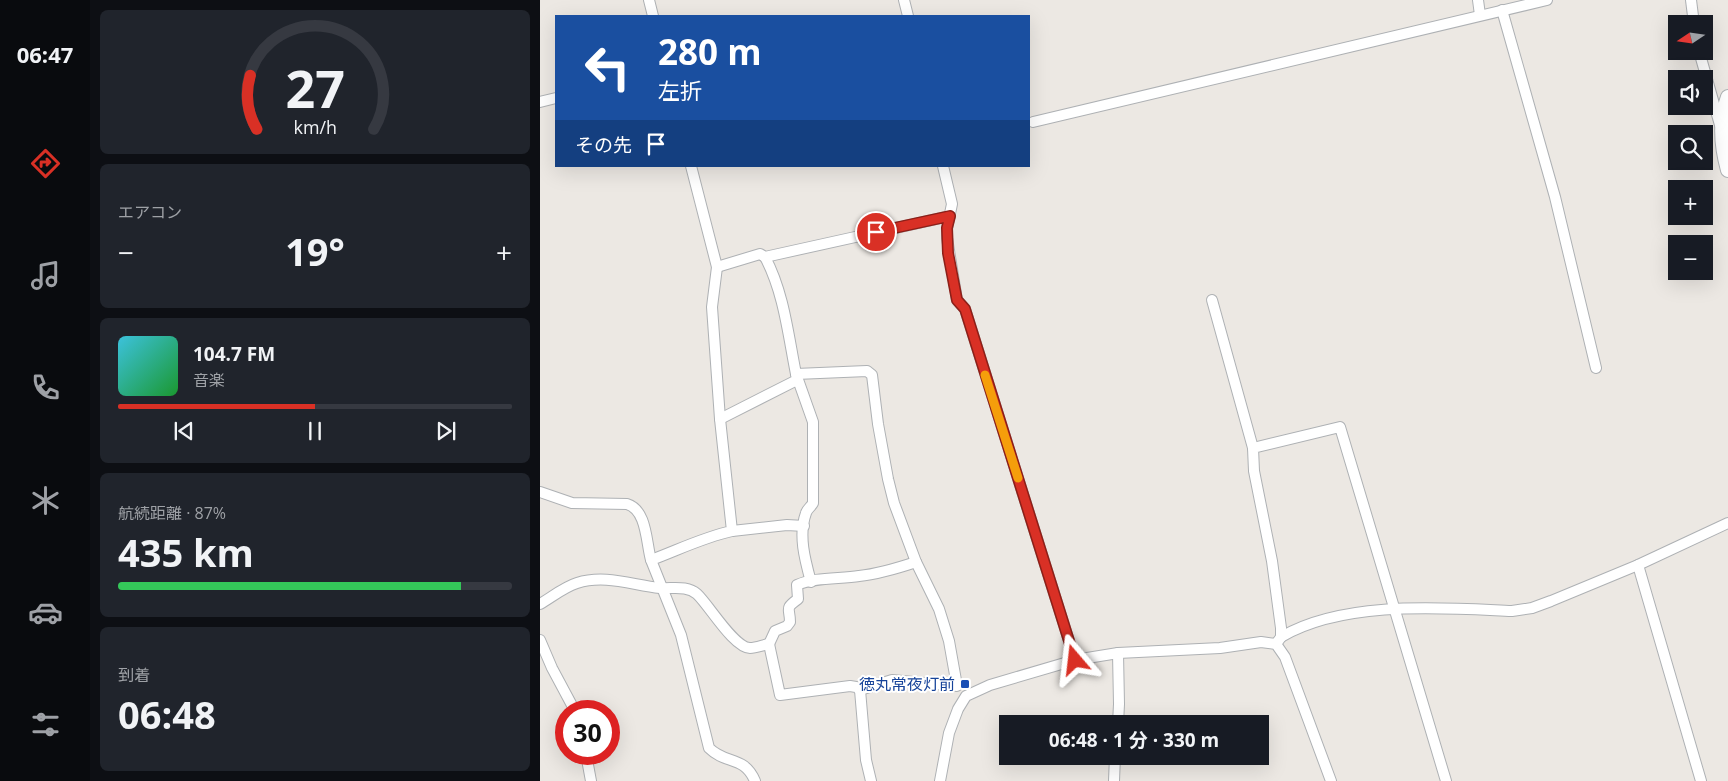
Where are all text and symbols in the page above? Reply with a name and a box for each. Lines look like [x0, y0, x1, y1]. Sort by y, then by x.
north arrow [1668, 15, 1712, 60]
map controls [1668, 15, 1713, 280]
text: 280 m [658, 28, 762, 75]
icon: left [575, 35, 640, 100]
text: 06:47 [17, 39, 73, 69]
text: 27 [285, 52, 345, 123]
button: sound [1668, 70, 1713, 115]
text: 左折 [658, 75, 702, 105]
text: km/h [293, 115, 337, 139]
button: search [1668, 125, 1713, 170]
icon: arrive [642, 130, 670, 158]
text: その先 [575, 132, 632, 158]
icon: directions [28, 146, 63, 181]
button: + [1668, 180, 1713, 225]
text: エアコン [118, 201, 182, 223]
pin [855, 211, 897, 253]
icon: arrive [862, 218, 890, 246]
text: 19° [285, 225, 345, 277]
text: − [118, 233, 134, 271]
text: + [496, 233, 512, 271]
button: − [1668, 235, 1713, 280]
icon: music [28, 258, 63, 293]
text: 104.7 FM [193, 341, 275, 367]
text: 音楽 [193, 369, 225, 391]
icon: phone [28, 370, 63, 405]
icon: previous [170, 417, 198, 445]
icon: pause [301, 417, 329, 445]
icon: next [432, 417, 460, 445]
icon: climate [28, 483, 63, 518]
text: 航続距離 · 87% [118, 502, 226, 524]
text: 435 km [118, 526, 254, 578]
icon: car [28, 595, 63, 630]
position arrow [1048, 633, 1100, 685]
text: 到着 [118, 664, 150, 686]
place label: 徳丸常夜灯前 [859, 673, 955, 695]
marker: 徳丸常夜灯前 [959, 678, 971, 690]
text: 06:48 [118, 688, 216, 740]
speed limit sign: 30 [555, 700, 620, 765]
icon: filters [28, 707, 63, 742]
text: 06:48 · 1 分 · 330 m [1049, 727, 1219, 753]

